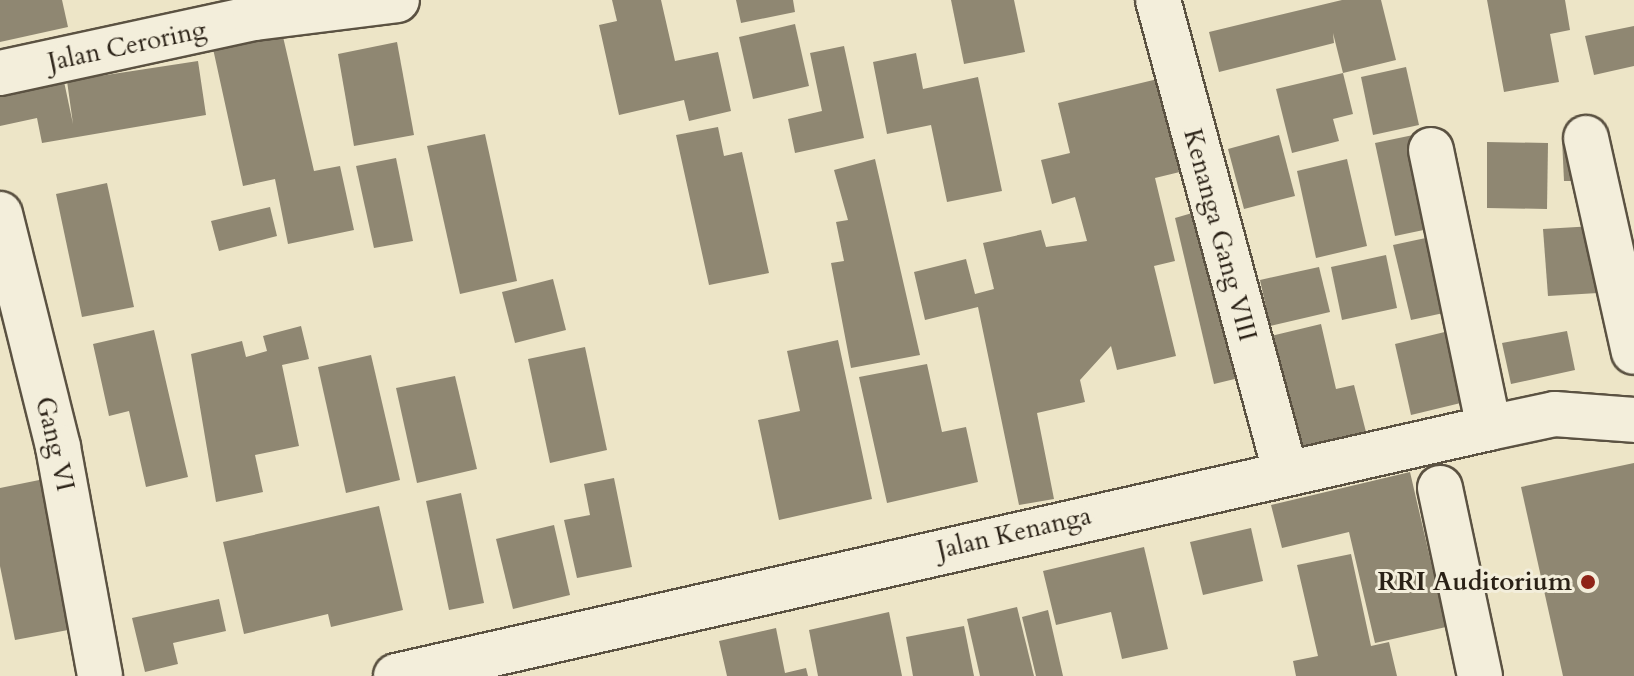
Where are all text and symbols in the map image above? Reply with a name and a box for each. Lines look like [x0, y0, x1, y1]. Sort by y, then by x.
street label: Jalan Ceroring [45, 14, 209, 78]
street label: Kenanga Gang VIII [1177, 125, 1263, 345]
street label: Gang VI [29, 394, 81, 494]
street label: Jalan Kenanga [934, 500, 1094, 566]
place label: RRI Auditorium [1378, 566, 1572, 598]
marker: RRI Auditorium [1579, 573, 1597, 591]

